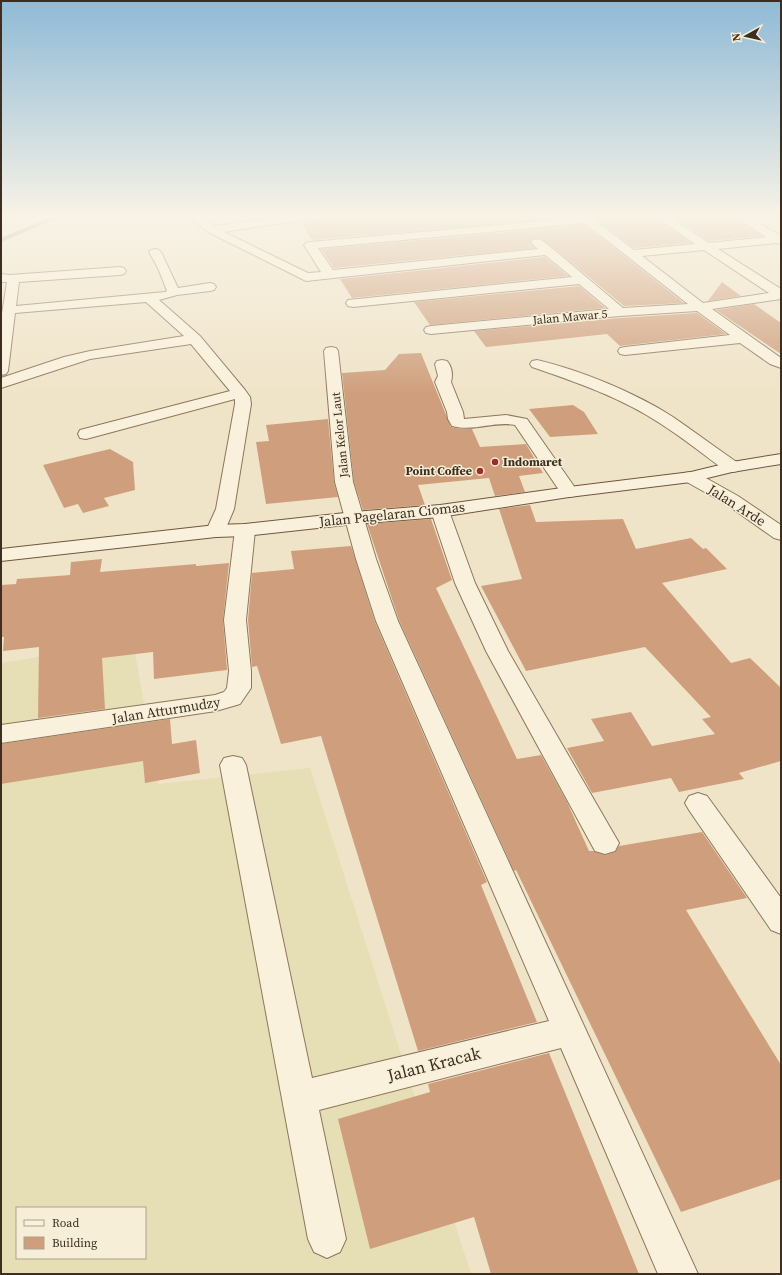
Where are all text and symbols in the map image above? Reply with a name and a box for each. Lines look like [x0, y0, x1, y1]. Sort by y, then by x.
north arrow [726, 16, 766, 56]
text: N [729, 32, 745, 42]
street label: Jalan Mawar 5 [531, 306, 608, 328]
street label: Jalan Kelor Laut [328, 391, 353, 480]
place label: Indomaret [503, 454, 563, 470]
marker: Indomaret [490, 457, 500, 467]
place label: Point Coffee [405, 463, 472, 479]
marker: Point Coffee [475, 466, 485, 476]
street label: Jalan Arde [703, 479, 770, 531]
street label: Jalan Pagelaran Ciomas [317, 496, 466, 532]
street label: Jalan Atturmudzy [110, 691, 222, 729]
street label: Jalan Kracak [384, 1041, 484, 1087]
legend [16, 1207, 146, 1259]
text: Road [52, 1215, 79, 1231]
text: Building [52, 1235, 97, 1251]

